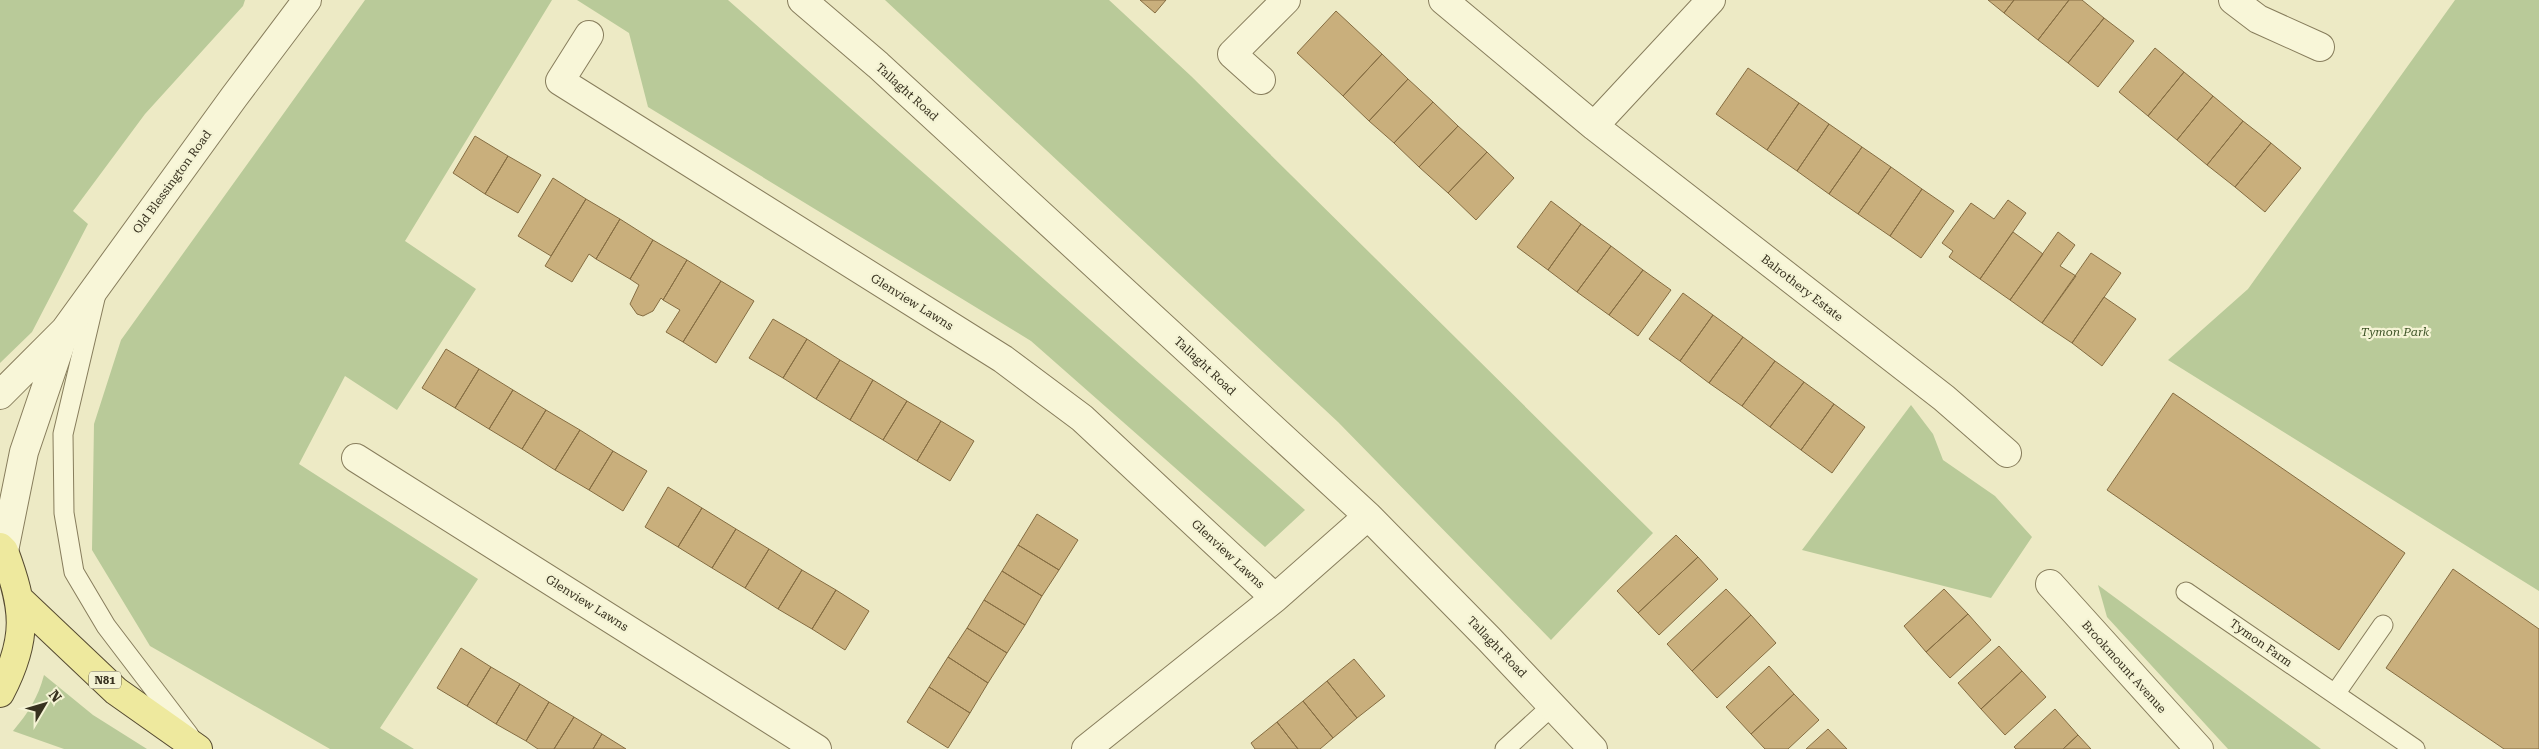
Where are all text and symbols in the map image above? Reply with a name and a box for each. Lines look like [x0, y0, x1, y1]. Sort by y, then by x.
street label: Tallaght Road [873, 60, 941, 124]
street label: Old Blessington Road [130, 127, 214, 236]
street label: Balrothery Estate [1758, 252, 1846, 324]
street label: Glenview Lawns [868, 271, 956, 333]
park label: Tymon Park [2361, 325, 2430, 339]
street label: Tallaght Road [1171, 334, 1239, 398]
street label: Glenview Lawns [1189, 517, 1268, 592]
street label: Glenview Lawns [543, 572, 631, 634]
street label: Tallaght Road [1464, 614, 1530, 681]
street label: Tymon Farm [2227, 616, 2295, 670]
street label: Brookmount Avenue [2079, 618, 2169, 716]
road number: N81 [89, 672, 121, 688]
north arrow [20, 679, 70, 729]
text: N [46, 687, 65, 705]

